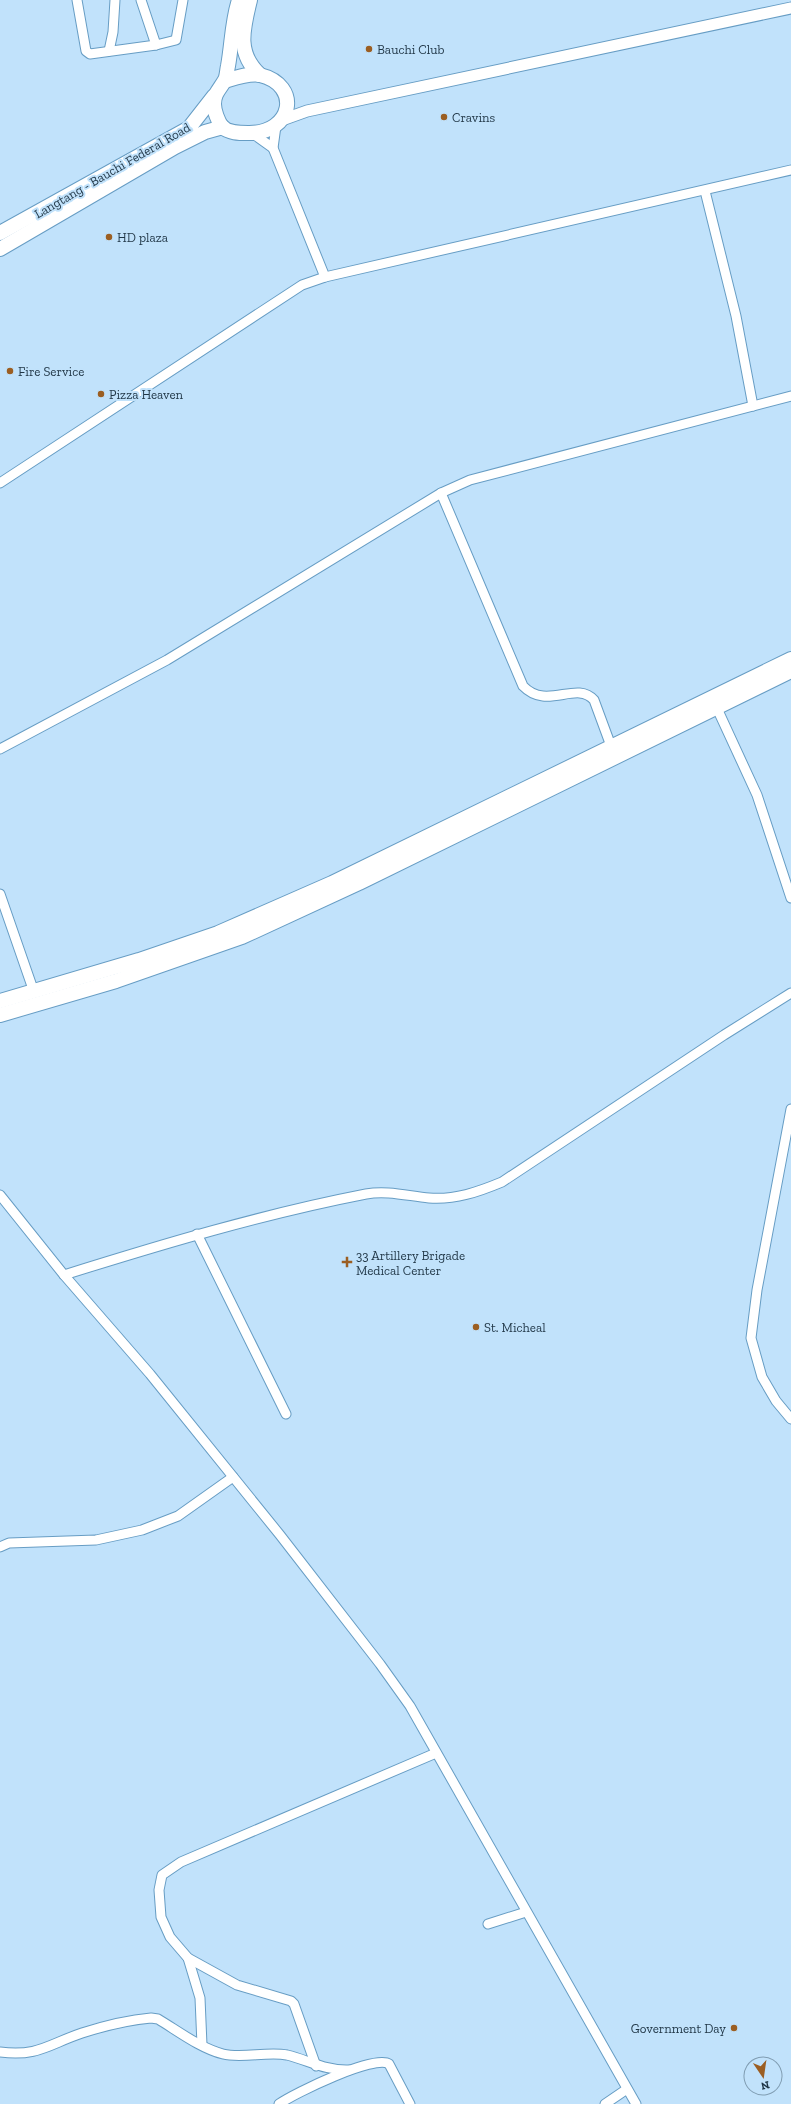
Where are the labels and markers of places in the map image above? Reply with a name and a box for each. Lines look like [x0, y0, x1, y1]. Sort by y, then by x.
place label: Bauchi Club [377, 42, 444, 57]
marker: Bauchi Club [364, 44, 374, 54]
place label: Cravins [452, 110, 496, 125]
marker: Cravins [439, 112, 449, 122]
place label: HD plaza [117, 230, 169, 245]
marker: HD plaza [104, 232, 114, 242]
place label: Fire Service [18, 364, 84, 379]
marker: Fire Service [5, 366, 15, 376]
place label: Pizza Heaven [109, 387, 184, 402]
marker: Pizza Heaven [96, 389, 106, 399]
place label: 33 Artillery Brigade Medical Center [356, 1248, 465, 1278]
marker: 33 Artillery Brigade Medical Center [341, 1256, 353, 1268]
place label: St. Micheal [484, 1320, 546, 1335]
marker: St. Micheal [471, 1322, 481, 1332]
place label: Government Day [631, 2021, 726, 2036]
marker: Government Day [729, 2023, 739, 2033]

